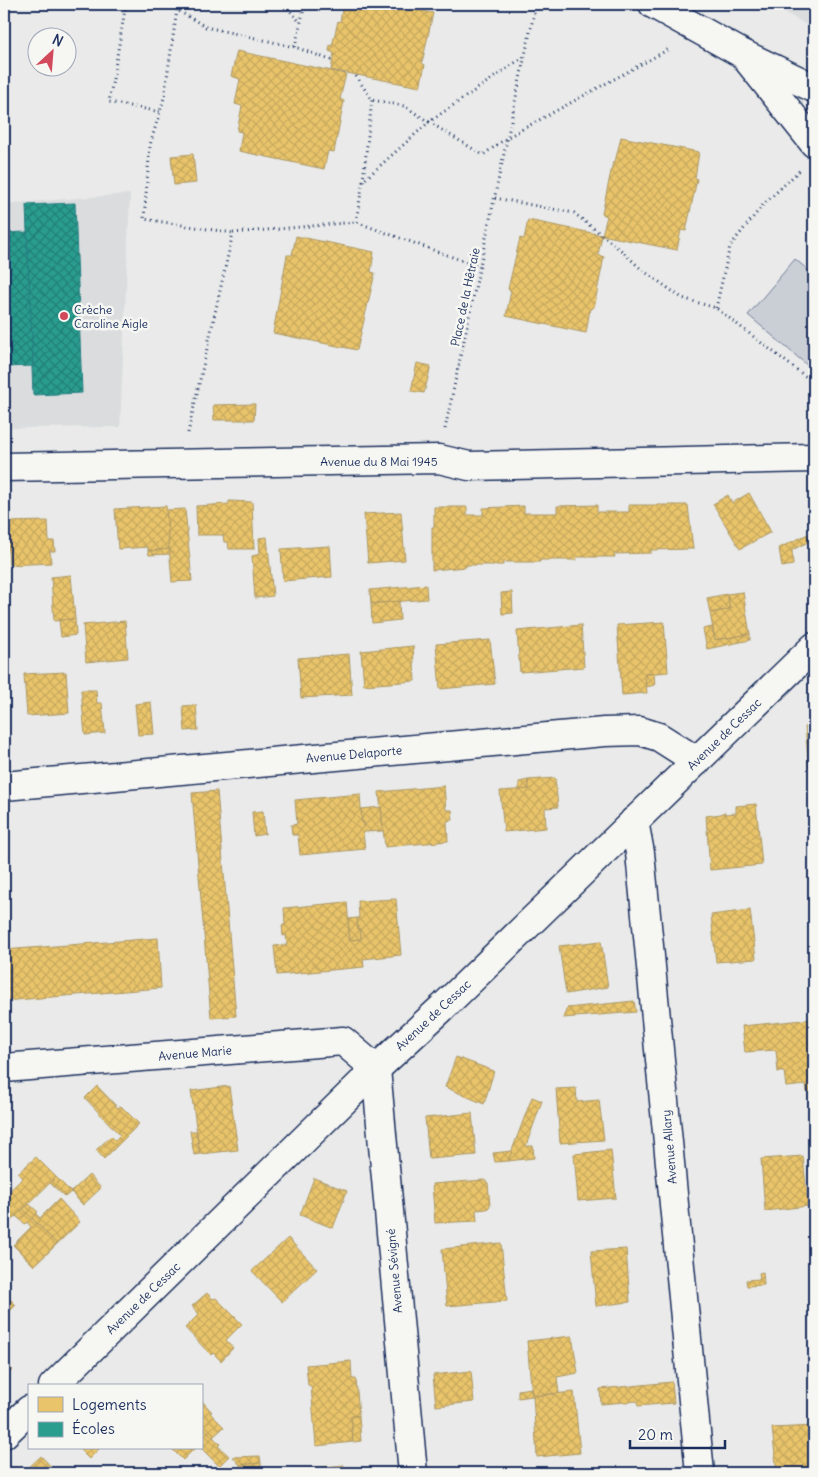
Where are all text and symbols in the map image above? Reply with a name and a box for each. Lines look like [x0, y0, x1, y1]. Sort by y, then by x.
north arrow [28, 28, 78, 78]
text: N [49, 30, 66, 51]
street label: Place de la Hêtraie [447, 246, 483, 348]
place label: Crèche Caroline Aigle [74, 302, 148, 331]
marker: Crèche Caroline Aigle [58, 310, 70, 322]
street label: Avenue du 8 Mai 1945 [320, 454, 438, 469]
street label: Avenue de Cessac [684, 695, 764, 773]
street label: Avenue Delaporte [305, 742, 403, 766]
street label: Avenue de Cessac [392, 976, 474, 1054]
street label: Avenue Marie [158, 1042, 232, 1064]
street label: Avenue Allary [658, 1109, 680, 1185]
street label: Avenue Sévigné [383, 1228, 405, 1314]
street label: Avenue de Cessac [103, 1259, 183, 1337]
legend [28, 1384, 202, 1450]
text: Logements [72, 1395, 147, 1414]
scale bar [630, 1417, 726, 1449]
text: Écoles [72, 1419, 115, 1438]
text: 20 m [638, 1425, 673, 1444]

